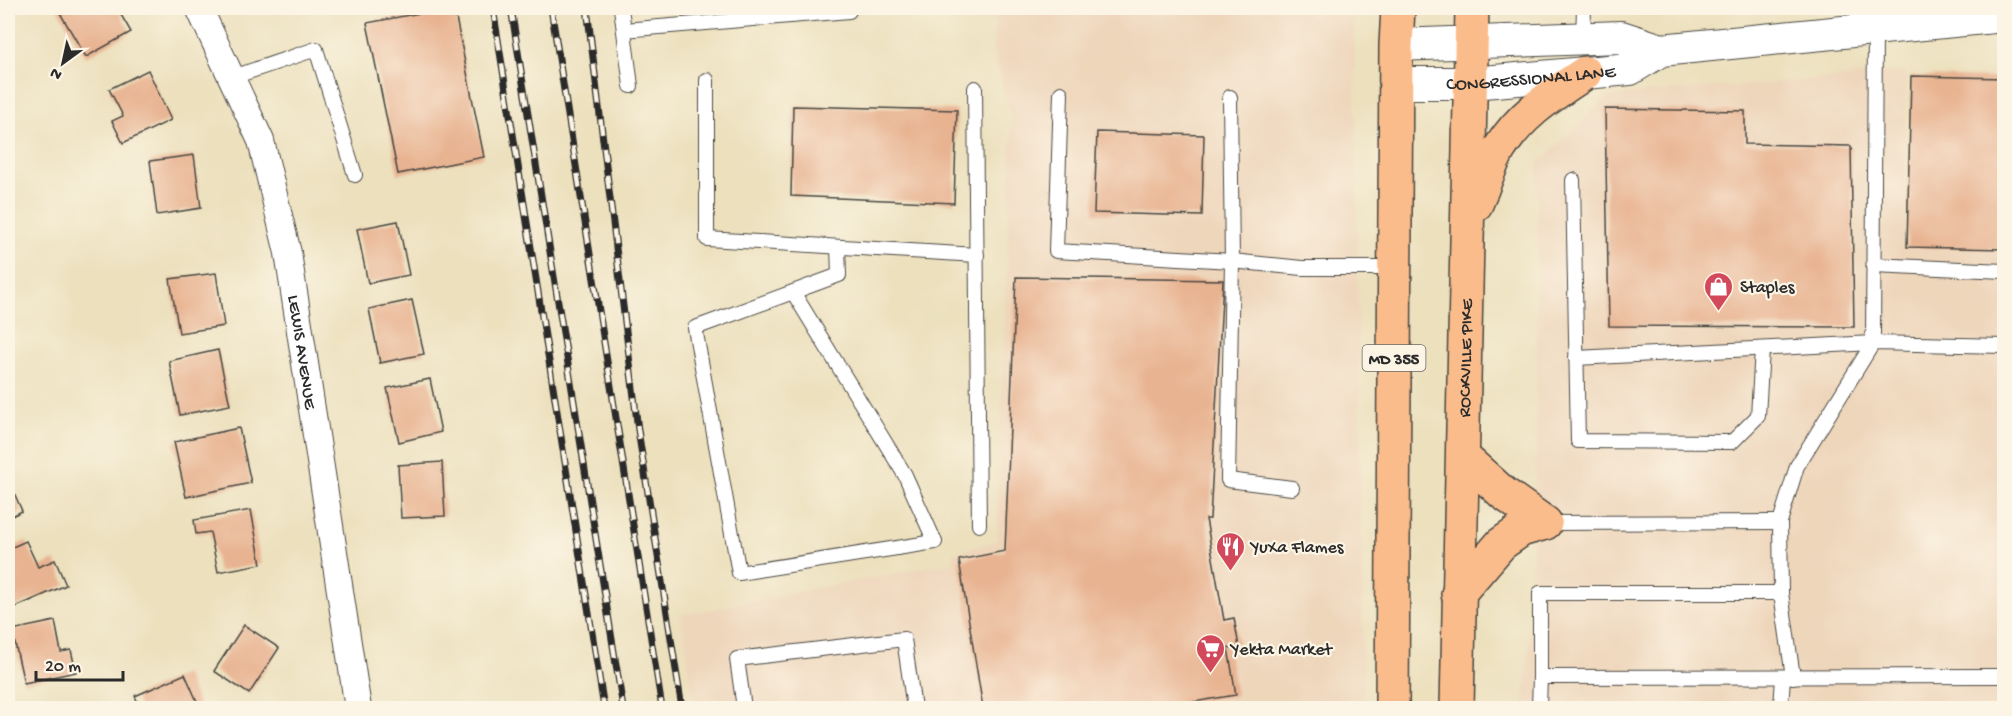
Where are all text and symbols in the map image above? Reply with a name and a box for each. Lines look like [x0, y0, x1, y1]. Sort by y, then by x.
north arrow [33, 33, 93, 93]
text: N [47, 62, 66, 83]
street label: CONGRESSIONAL LANE [1446, 62, 1617, 96]
shop icon: Staples [1703, 270, 1735, 312]
place label: Staples [1740, 278, 1796, 299]
street label: LEWIS AVENUE [282, 294, 320, 412]
street label: ROCKVILLE PIKE [1455, 298, 1479, 418]
road number: MD 355 [1362, 345, 1426, 371]
restaurant icon: YuXa Flames [1214, 530, 1246, 572]
place label: YuXa Flames [1249, 538, 1345, 559]
supermarket icon: Yekta Market [1194, 632, 1226, 674]
place label: Yekta Market [1229, 640, 1333, 661]
scale bar [36, 644, 123, 682]
text: 20 m [45, 657, 81, 678]

